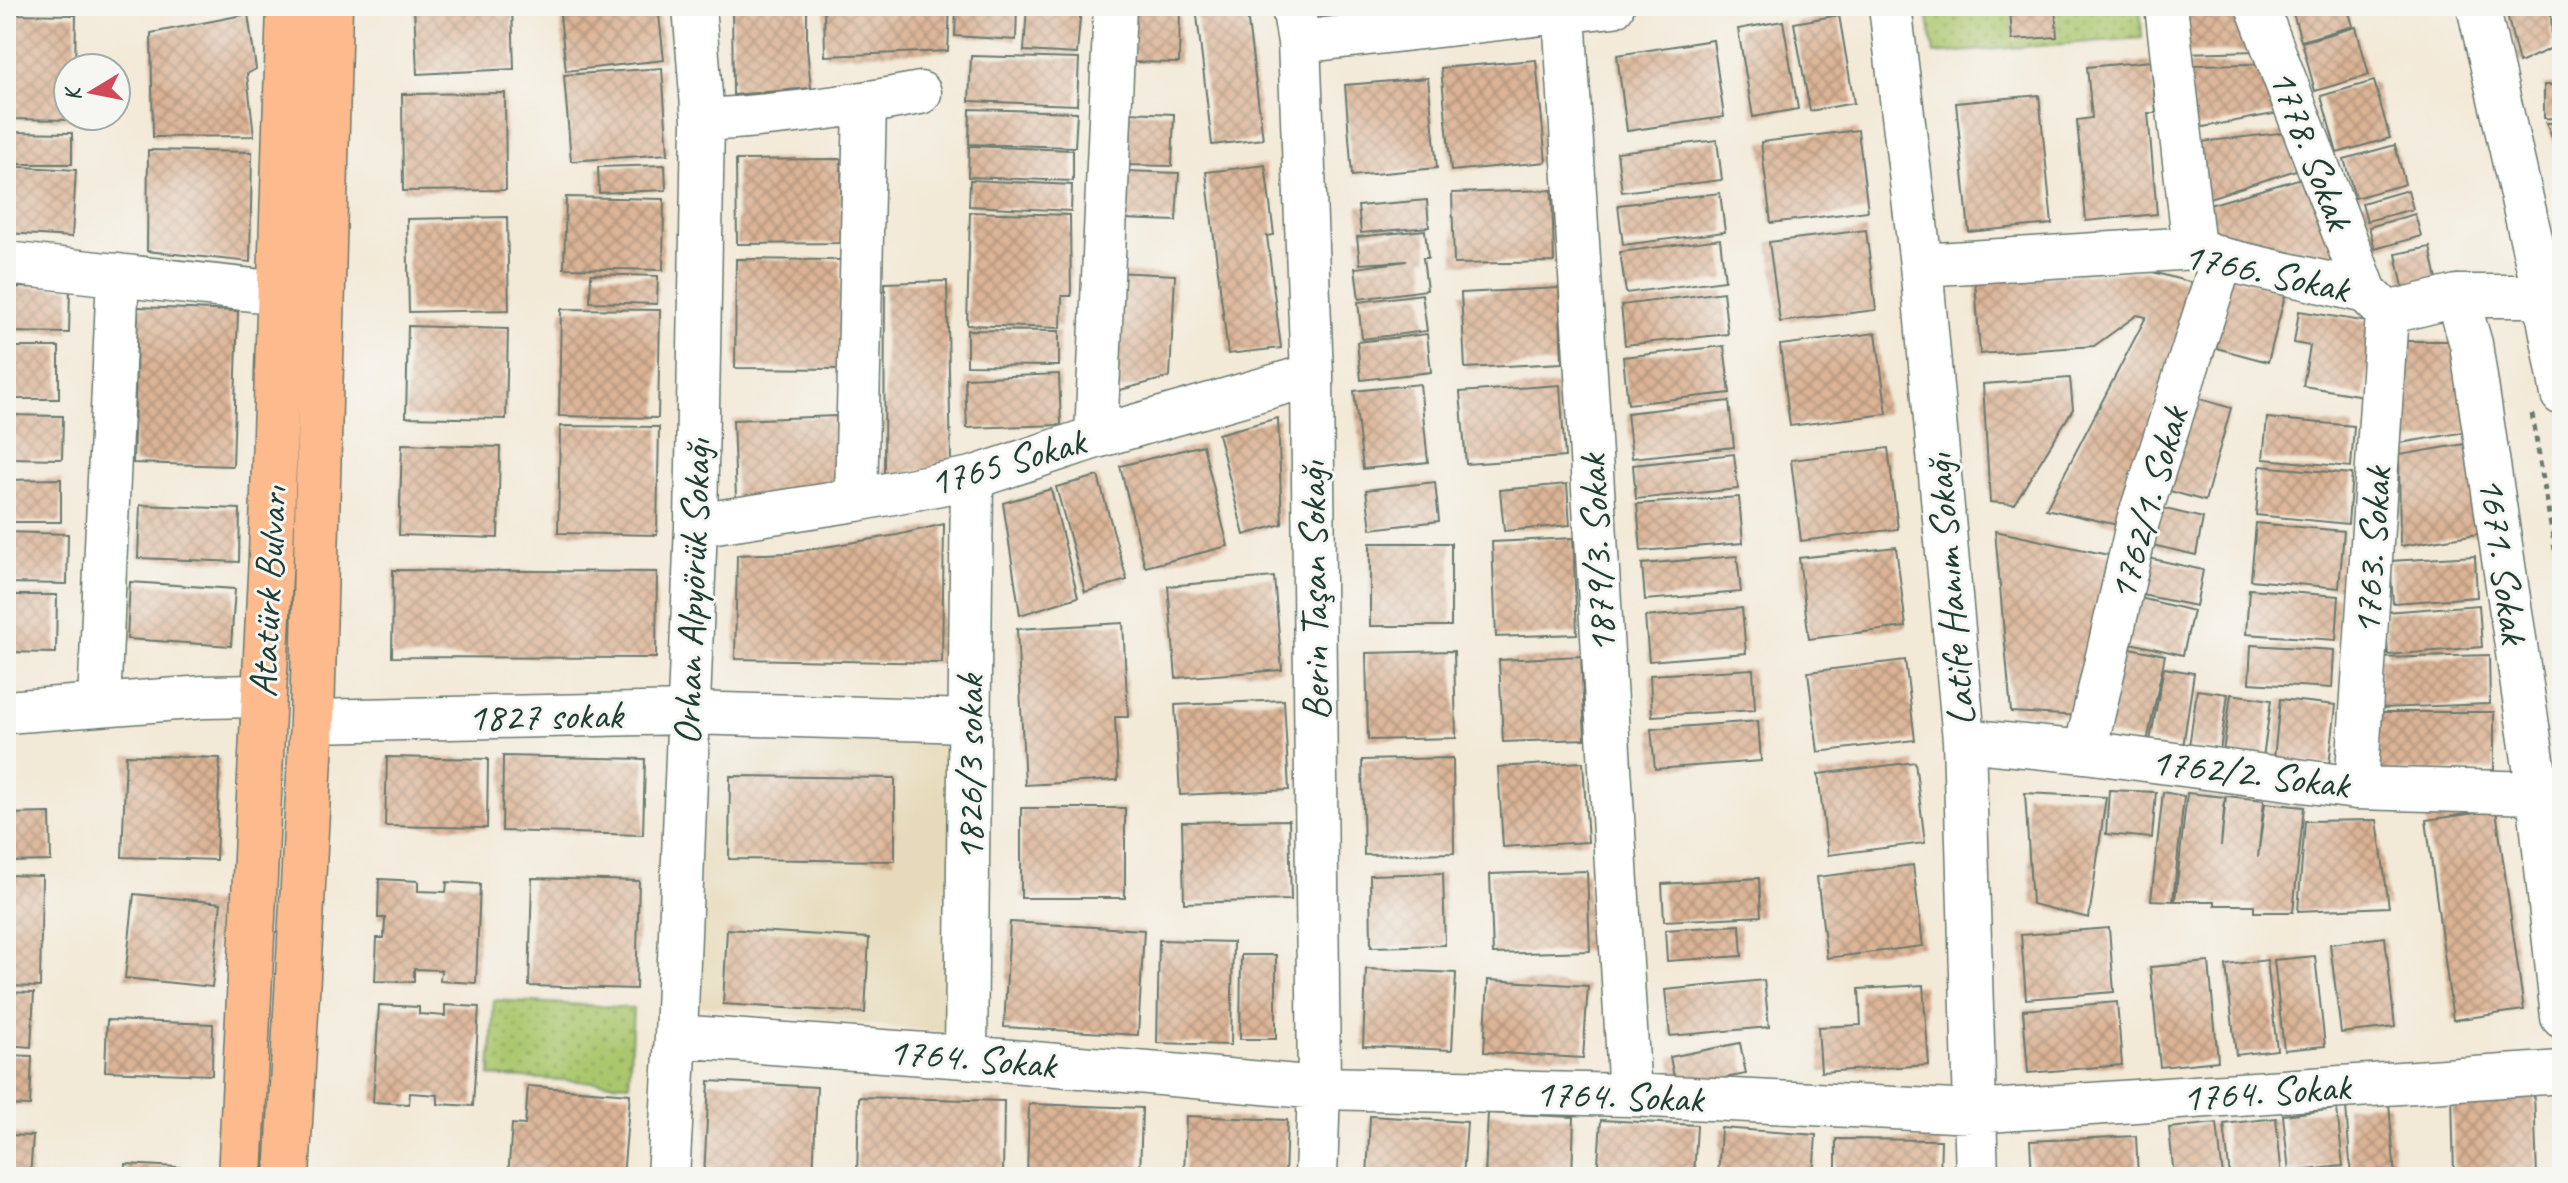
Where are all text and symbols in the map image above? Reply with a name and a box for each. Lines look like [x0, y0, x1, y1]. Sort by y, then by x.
north arrow [52, 52, 132, 132]
street label: 1778. Sokak [2258, 62, 2365, 239]
text: K [58, 83, 88, 103]
street label: 1766. Sokak [2179, 230, 2356, 314]
street label: 1762/1. Sokak [2097, 399, 2200, 607]
street label: 1765 Sokak [923, 415, 1093, 508]
street label: Orhan Alpyörük Sokağı [662, 437, 722, 746]
street label: 1879/3. Sokak [1567, 451, 1627, 655]
street label: Latife Hanım Sokağı [1913, 451, 1987, 728]
street label: Berin Taşan Sokağı [1287, 460, 1341, 721]
street label: 1763. Sokak [2341, 463, 2403, 637]
street label: 1671. Sokak [2467, 473, 2540, 649]
street label: Atatürk Bulvarı [238, 484, 299, 699]
street label: 1826/3 sokak [945, 673, 995, 861]
street label: 1827 sokak [467, 690, 625, 742]
street label: 1762/2. Sokak [2148, 736, 2354, 810]
street label: 1764. Sokak [886, 1026, 1060, 1090]
street label: 1764. Sokak [2180, 1061, 2354, 1123]
street label: 1764. Sokak [1534, 1068, 1706, 1124]

